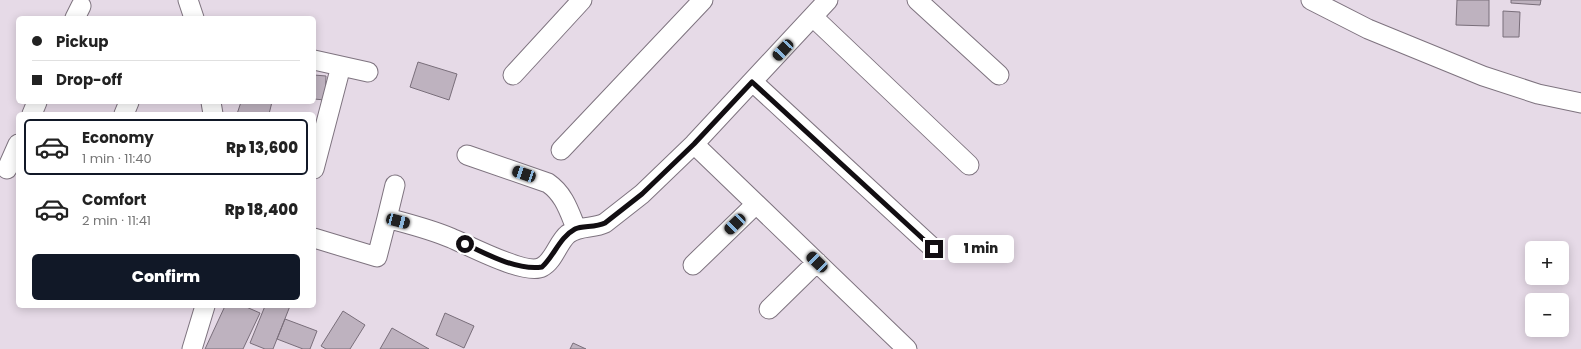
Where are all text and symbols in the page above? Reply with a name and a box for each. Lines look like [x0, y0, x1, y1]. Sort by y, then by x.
text: Pickup [56, 31, 108, 52]
car [770, 37, 796, 63]
text: Drop-off [56, 69, 122, 90]
text: Economy [82, 127, 154, 148]
icon: car [34, 129, 70, 165]
text: Rp 13,600 [226, 137, 298, 158]
text: 1 min · 11:40 [82, 149, 152, 168]
car [511, 164, 537, 184]
text: Comfort [82, 189, 146, 210]
icon: car [34, 191, 70, 227]
text: Rp 18,400 [225, 199, 298, 220]
text: 2 min · 11:41 [82, 211, 151, 230]
car [722, 211, 748, 237]
car [385, 212, 411, 230]
route start [456, 235, 474, 253]
callout: 1 min [948, 235, 1014, 263]
text: 1 min [964, 239, 998, 258]
route end [925, 240, 943, 258]
map controls [1525, 241, 1569, 337]
button: + [1525, 241, 1569, 285]
car [804, 249, 830, 275]
button: Confirm [32, 254, 300, 300]
button: − [1525, 293, 1569, 337]

